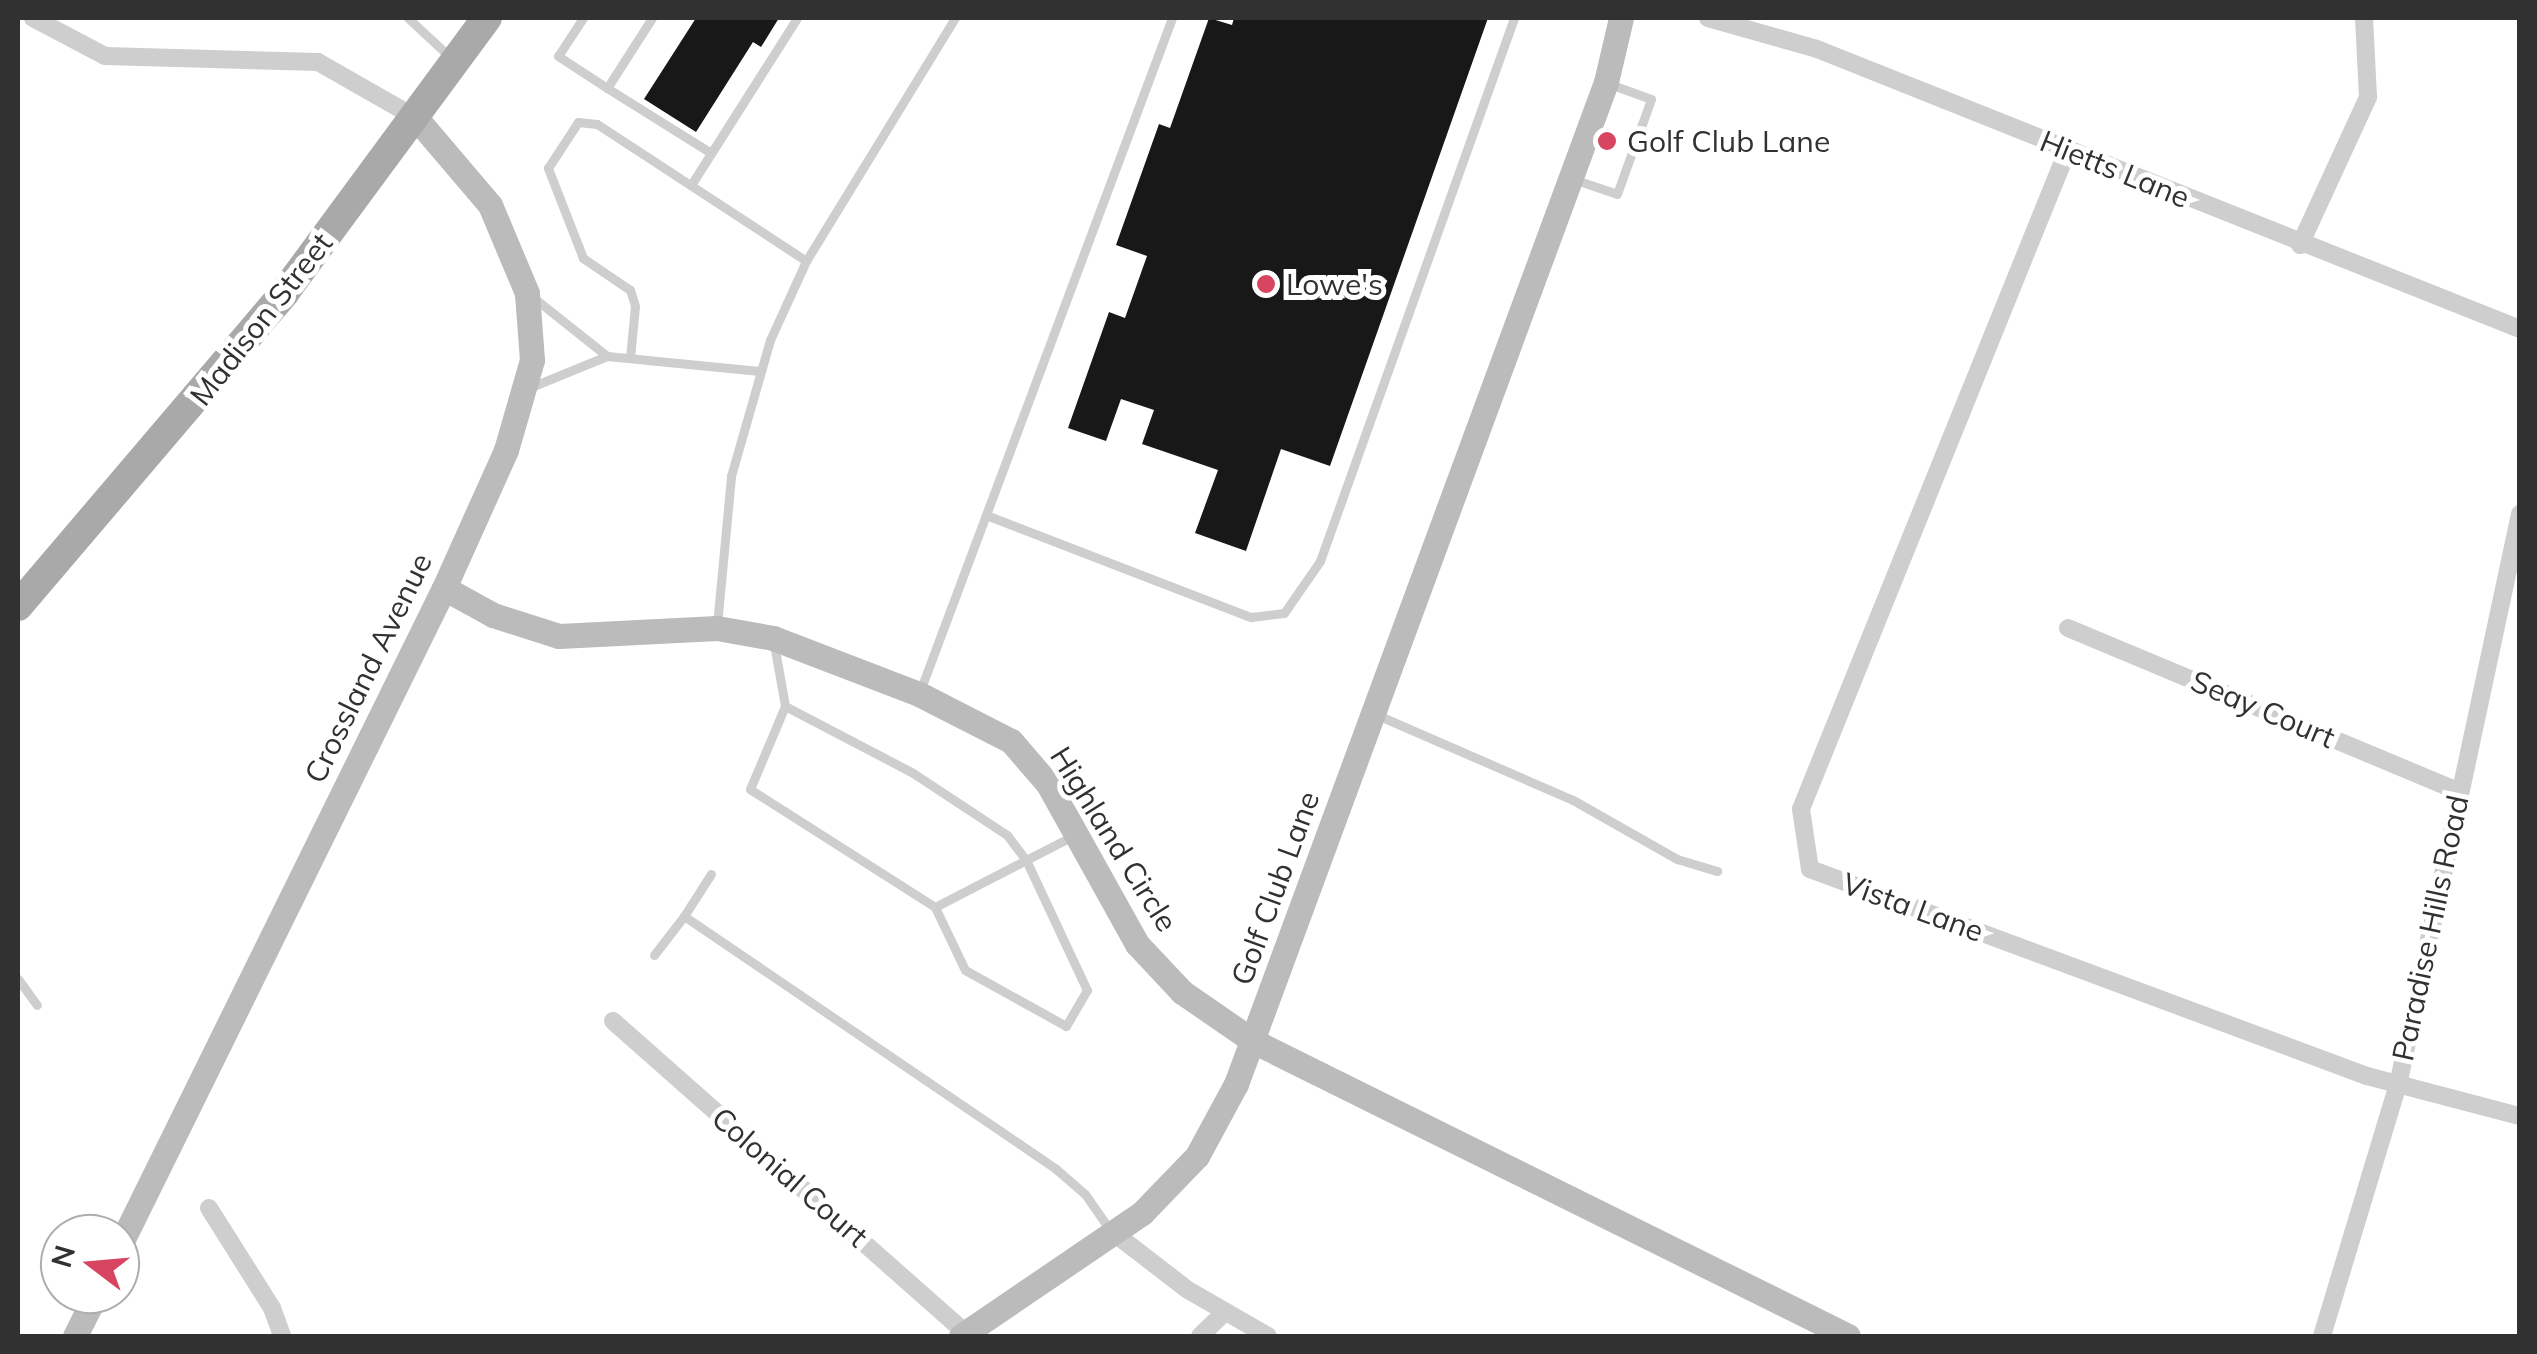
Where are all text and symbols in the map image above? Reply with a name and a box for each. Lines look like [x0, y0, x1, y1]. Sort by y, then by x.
place label: Golf Club Lane [1627, 123, 1830, 159]
street label: Hietts Lane [2035, 123, 2195, 215]
marker: Golf Club Lane [1596, 130, 1618, 152]
street label: Madison Street [182, 225, 340, 413]
place label: Lowe's [1286, 266, 1383, 302]
marker: Lowe's [1255, 273, 1277, 295]
street label: Crossland Avenue [297, 547, 439, 789]
street label: Seay Court [2186, 663, 2340, 755]
street label: Highland Circle [1043, 740, 1185, 938]
street label: Golf Club Lane [1223, 786, 1327, 990]
street label: Paradise Hills Road [2384, 792, 2476, 1064]
street label: Vista Lane [1838, 865, 1988, 949]
street label: Colonial Court [705, 1100, 875, 1254]
north arrow [40, 1214, 140, 1314]
text: N [43, 1241, 82, 1271]

